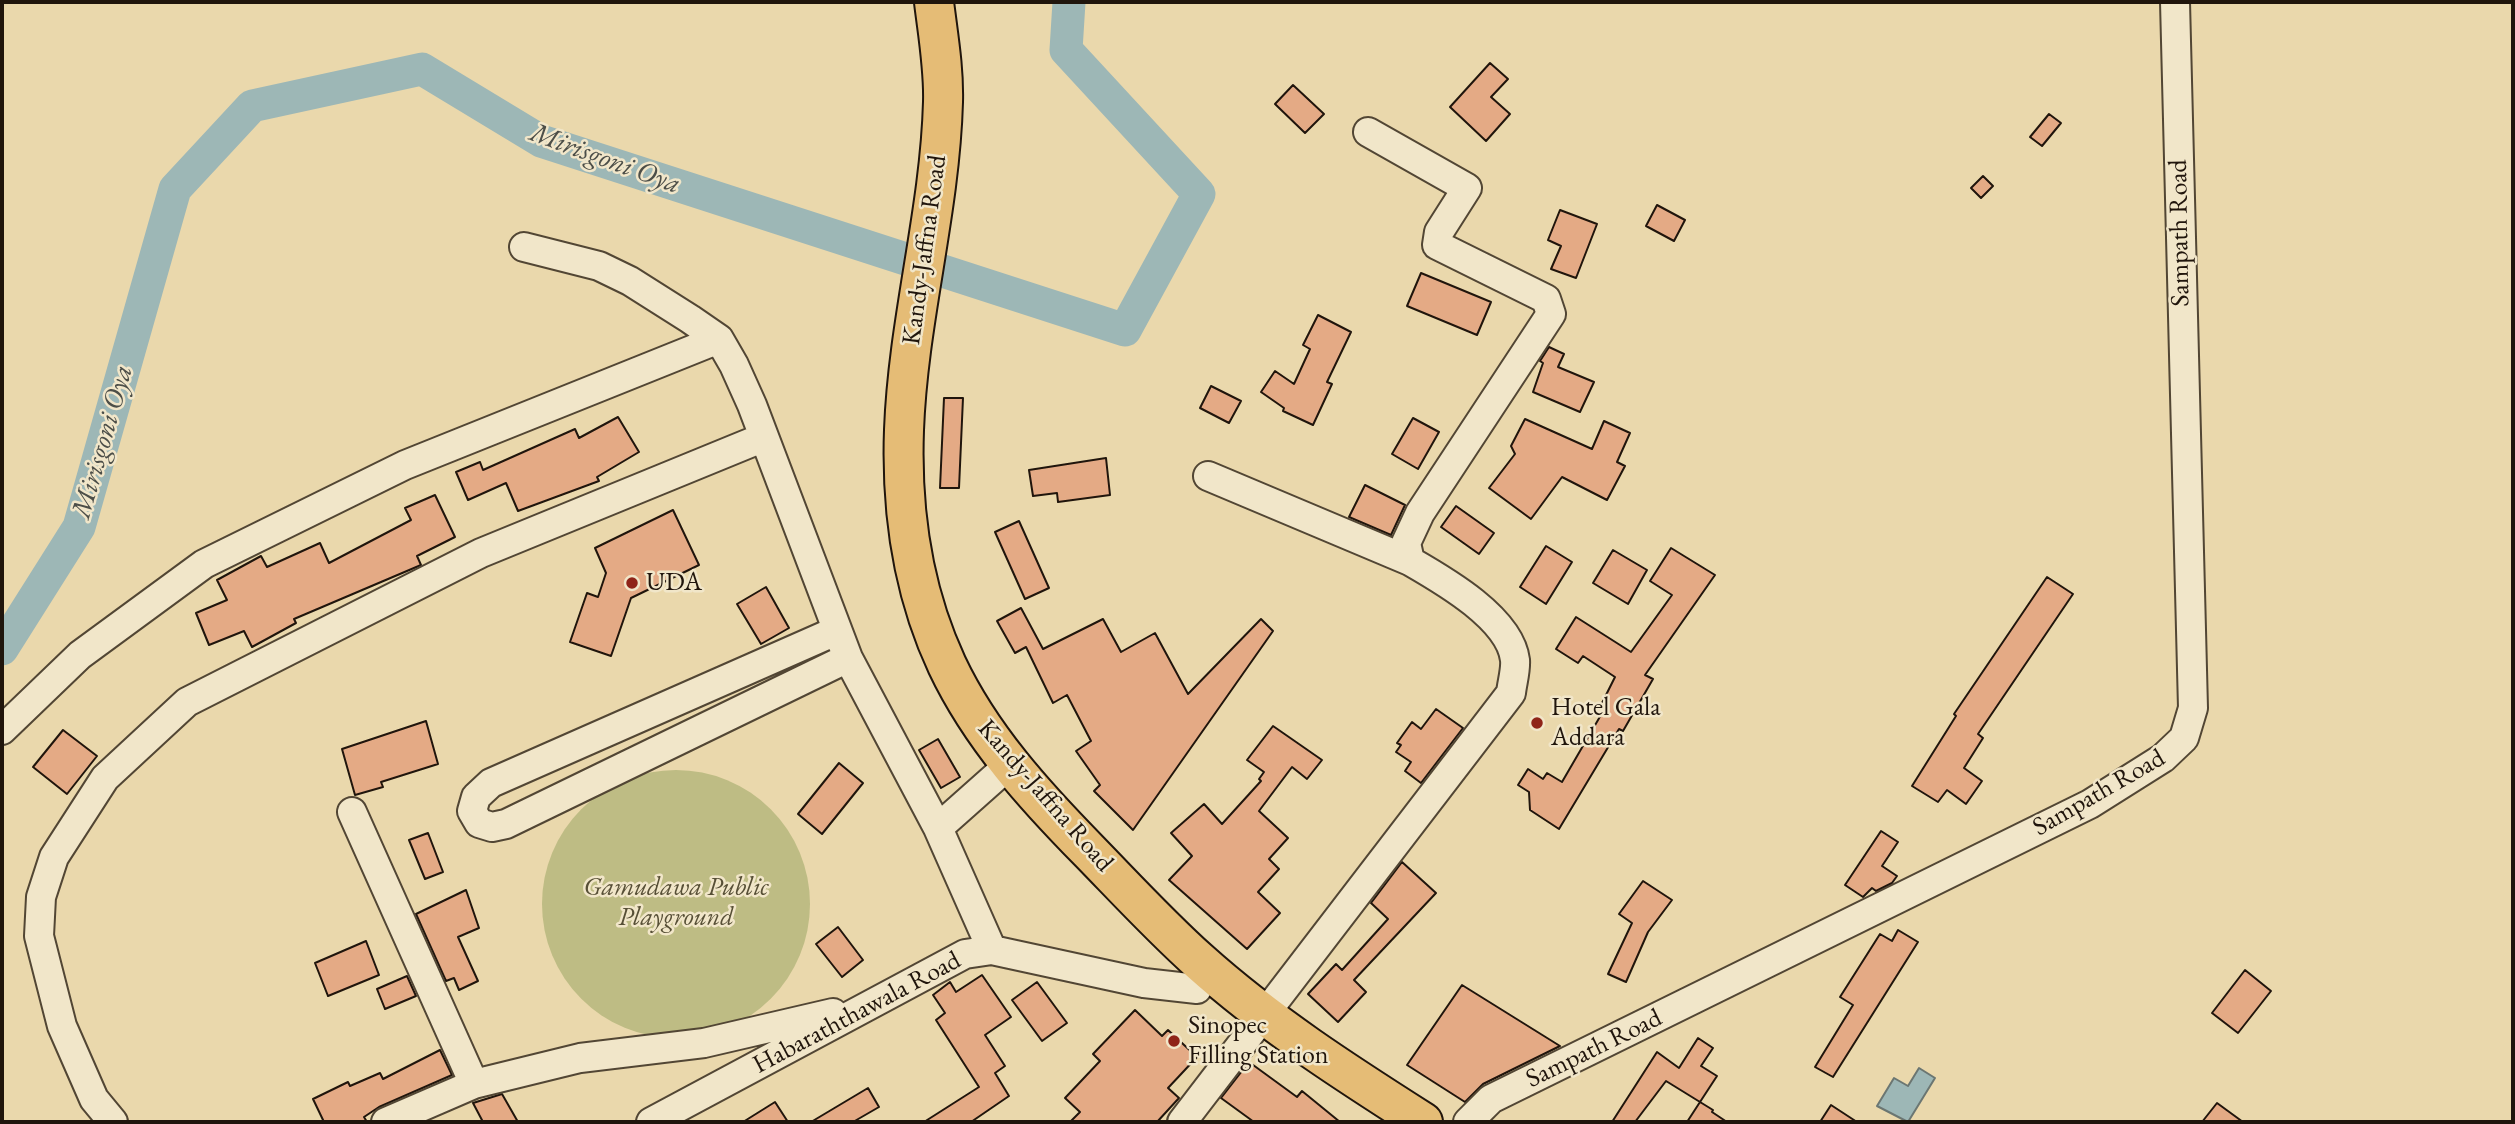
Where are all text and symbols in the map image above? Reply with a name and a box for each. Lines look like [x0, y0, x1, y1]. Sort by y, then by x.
water label: Mirisgoni Oya [525, 116, 685, 202]
street label: Kandy-Jaffna Road [896, 153, 954, 347]
street label: Sampath Road [2163, 159, 2197, 307]
water label: Mirisgoni Oya [65, 362, 141, 522]
place label: UDA [646, 567, 702, 599]
marker: UDA [624, 575, 640, 591]
place label: Hotel Gala Addara [1551, 692, 1661, 754]
street label: Kandy-Jaffna Road [970, 714, 1120, 878]
marker: Hotel Gala Addara [1529, 715, 1545, 731]
street label: Sampath Road [2027, 743, 2171, 843]
park label: Gamudawa Public Playground [584, 872, 768, 934]
street label: Habaraththawala Road [748, 945, 966, 1081]
street label: Sampath Road [1521, 1003, 1667, 1095]
place label: Sinopec Filling Station [1188, 1010, 1329, 1072]
marker: Sinopec Filling Station [1166, 1033, 1182, 1049]

